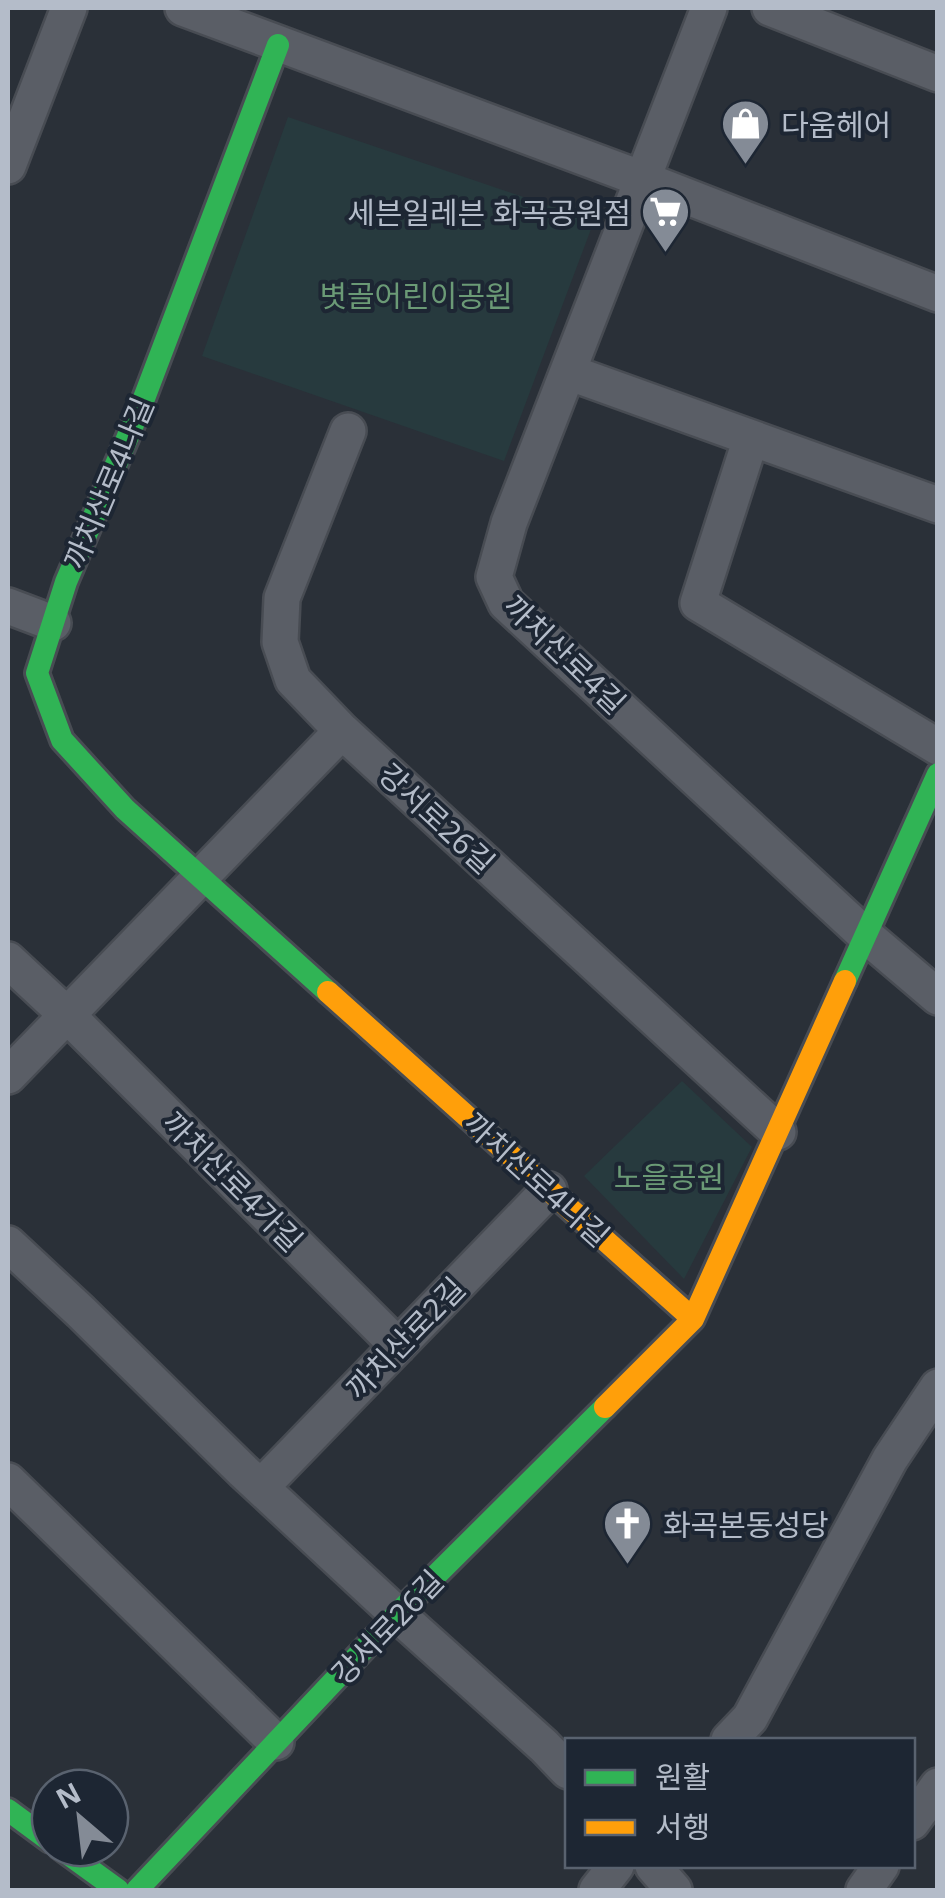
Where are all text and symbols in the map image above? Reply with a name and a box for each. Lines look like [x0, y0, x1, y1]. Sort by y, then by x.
shop icon: 다움헤어 [720, 98, 772, 166]
place label: 다움헤어 [781, 104, 891, 145]
supermarket icon: 세븐일레븐 화곡공원점 [640, 186, 692, 254]
place label: 세븐일레븐 화곡공원점 [347, 192, 631, 233]
park label: 볏골어린이공원 [319, 275, 513, 316]
street label: 까치산로4나길 [53, 391, 163, 575]
street label: 까치산로4길 [495, 585, 635, 723]
street label: 강서로26길 [370, 754, 504, 882]
street label: 까치산로4가길 [154, 1102, 312, 1260]
street label: 까치산로4나길 [455, 1103, 619, 1255]
park label: 노을공원 [614, 1156, 724, 1197]
street label: 까치산로2길 [336, 1268, 474, 1408]
church icon: 화곡본동성당 [602, 1498, 654, 1566]
place label: 화곡본동성당 [663, 1504, 829, 1545]
street label: 강서로26길 [322, 1561, 452, 1693]
legend [565, 1738, 915, 1868]
text: 원활 [655, 1756, 710, 1797]
north arrow [30, 1768, 130, 1868]
text: N [49, 1773, 87, 1817]
text: 서행 [655, 1806, 710, 1847]

